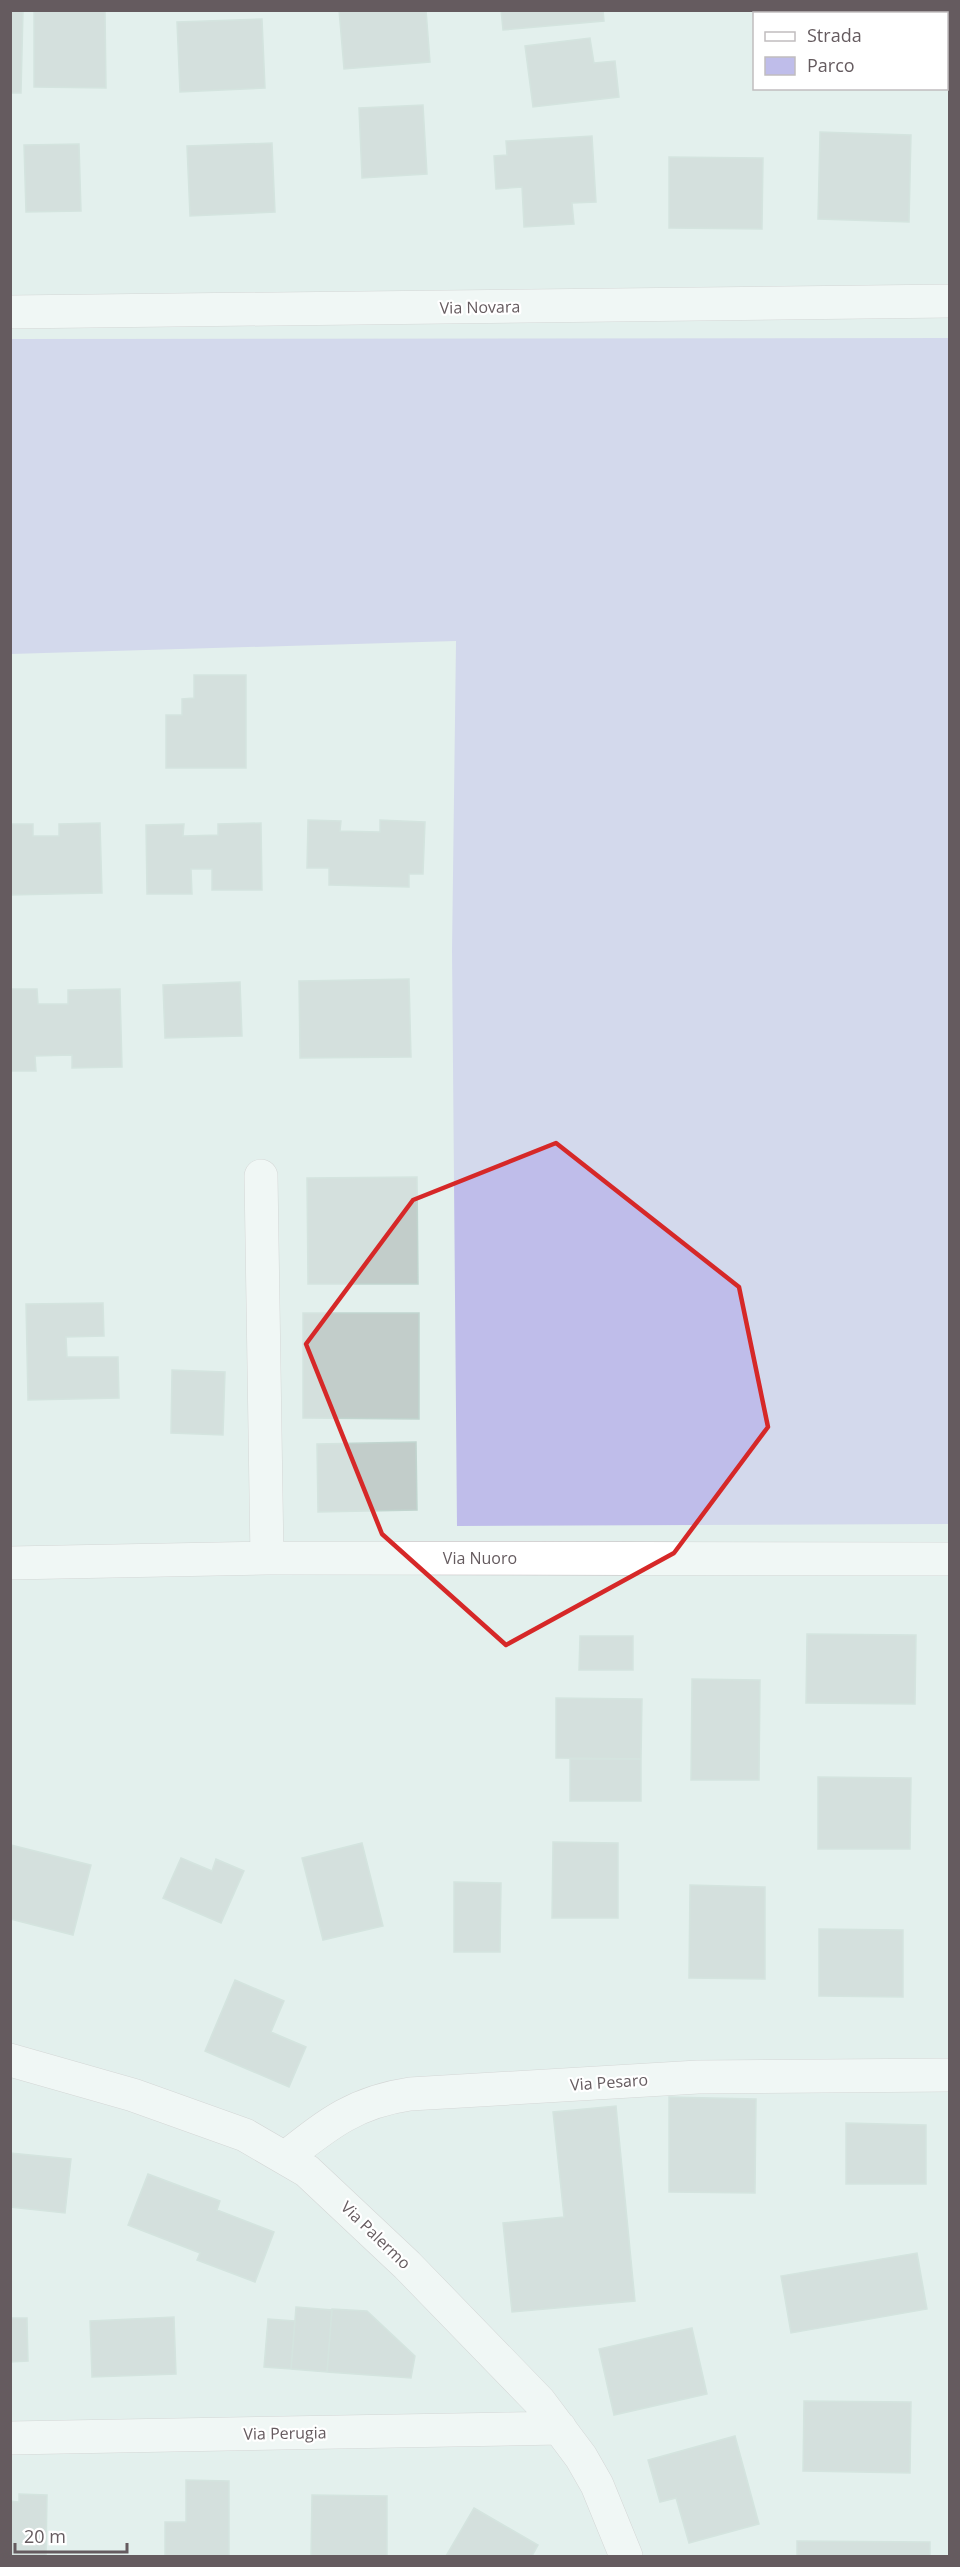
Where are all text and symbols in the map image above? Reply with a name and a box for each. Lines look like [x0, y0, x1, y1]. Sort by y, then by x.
legend [753, 12, 948, 90]
text: Strada [807, 23, 862, 47]
text: Parco [807, 53, 855, 77]
street label: Via Novara [440, 295, 520, 319]
street label: Via Nuoro [443, 1547, 517, 1569]
street label: Via Pesaro [569, 2068, 649, 2096]
street label: Via Palermo [336, 2196, 416, 2274]
street label: Via Perugia [243, 2421, 327, 2445]
scale bar [15, 2516, 128, 2554]
text: 20 m [24, 2524, 66, 2548]

